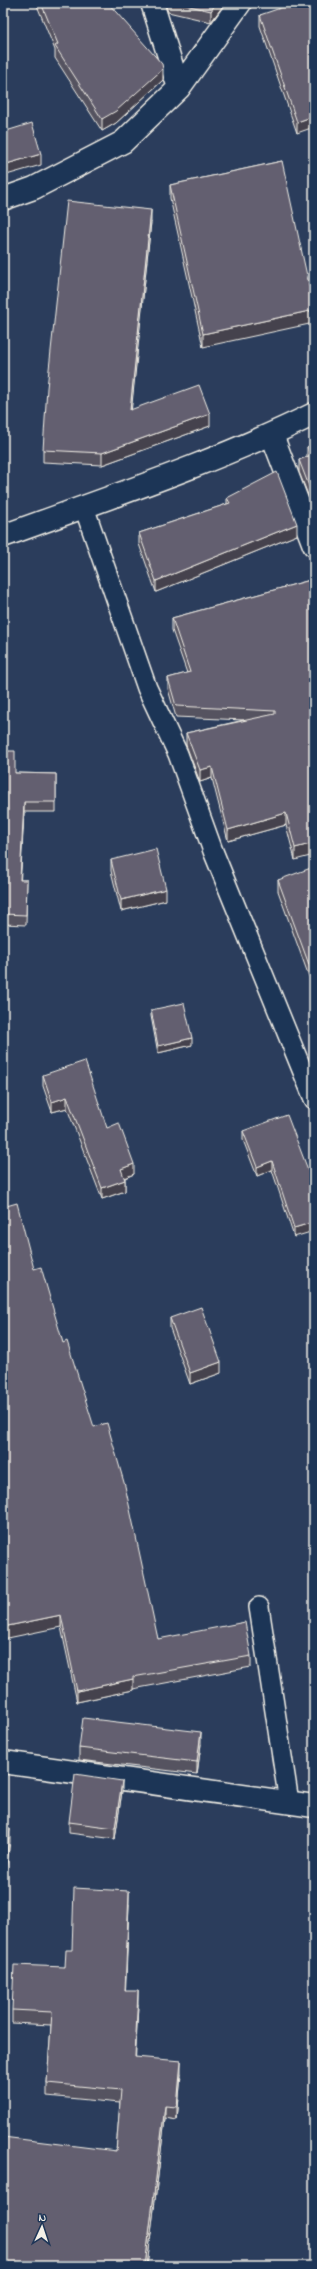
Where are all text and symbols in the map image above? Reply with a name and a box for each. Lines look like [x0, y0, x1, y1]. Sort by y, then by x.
north arrow [22, 2207, 62, 2247]
text: N [38, 2210, 47, 2226]

